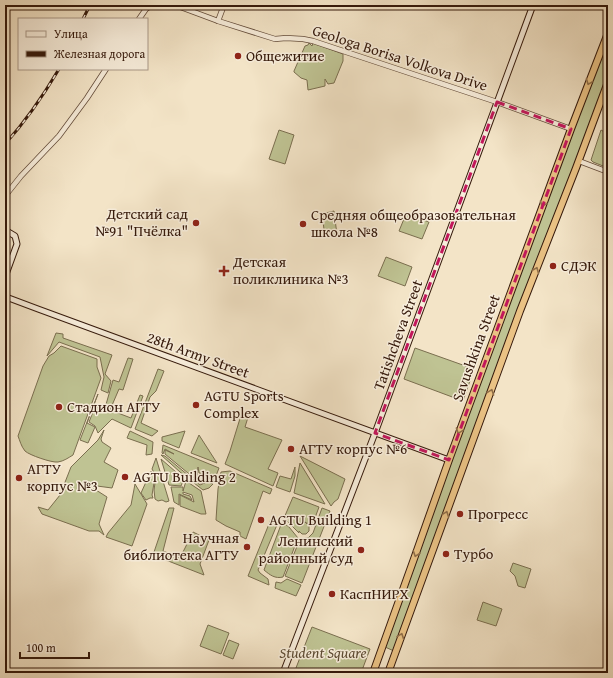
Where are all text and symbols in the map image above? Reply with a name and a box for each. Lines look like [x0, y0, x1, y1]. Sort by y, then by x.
legend [18, 18, 148, 70]
street label: Geologa Borisa Volkova Drive [310, 19, 490, 96]
text: Улица [54, 25, 88, 42]
text: Железная дорога [53, 45, 145, 62]
place label: Общежитие [246, 45, 325, 66]
marker: Общежитие [233, 51, 243, 61]
one-way arrow [586, 79, 594, 86]
one-way arrow [540, 201, 548, 208]
place label: Детский сад №91 "Пчёлка" [95, 203, 188, 241]
place label: Средняя общеобразовательная школа №8 [311, 204, 516, 242]
marker: Детский сад №91 "Пчёлка" [191, 218, 201, 228]
marker: Средняя общеобразовательная школа №8 [298, 219, 308, 229]
place label: Детская поликлиника №3 [232, 251, 349, 289]
place label: СДЭК [561, 255, 597, 276]
marker: СДЭК [548, 261, 558, 271]
marker: Детская поликлиника №3 [218, 265, 230, 277]
one-way arrow [532, 267, 540, 274]
street label: Tatishcheva Street [368, 276, 428, 393]
street label: Savushkina Street [446, 291, 505, 404]
street label: 28th Army Street [144, 326, 253, 383]
place label: AGTU Sports Complex [204, 385, 284, 423]
one-way arrow [486, 389, 494, 396]
place label: Стадион АГТУ [67, 396, 161, 417]
marker: AGTU Sports Complex [191, 400, 201, 410]
marker: Стадион АГТУ [54, 402, 64, 412]
one-way arrow [456, 428, 464, 435]
place label: АГТУ корпус №6 [299, 438, 407, 459]
marker: АГТУ корпус №6 [286, 444, 296, 454]
place label: АГТУ корпус №3 [27, 458, 98, 496]
place label: AGTU Building 2 [133, 466, 236, 487]
marker: AGTU Building 2 [120, 472, 130, 482]
marker: АГТУ корпус №3 [14, 473, 24, 483]
place label: Прогресс [468, 503, 529, 524]
place label: AGTU Building 1 [269, 509, 372, 530]
marker: Прогресс [455, 509, 465, 519]
one-way arrow [441, 511, 449, 518]
marker: AGTU Building 1 [256, 515, 266, 525]
place label: Научная библиотека АГТУ [123, 527, 240, 565]
place label: Ленинский районный суд [259, 530, 353, 568]
marker: Научная библиотека АГТУ [242, 542, 252, 552]
place label: Турбо [454, 543, 494, 564]
marker: Ленинский районный суд [356, 545, 366, 555]
marker: Турбо [441, 549, 451, 559]
one-way arrow [412, 550, 421, 557]
place label: КаспНИРХ [340, 583, 410, 604]
marker: КаспНИРХ [327, 589, 337, 599]
one-way arrow [396, 633, 405, 640]
scale bar [20, 634, 89, 660]
text: 100 m [26, 639, 56, 656]
park label: Student Square [279, 642, 367, 663]

